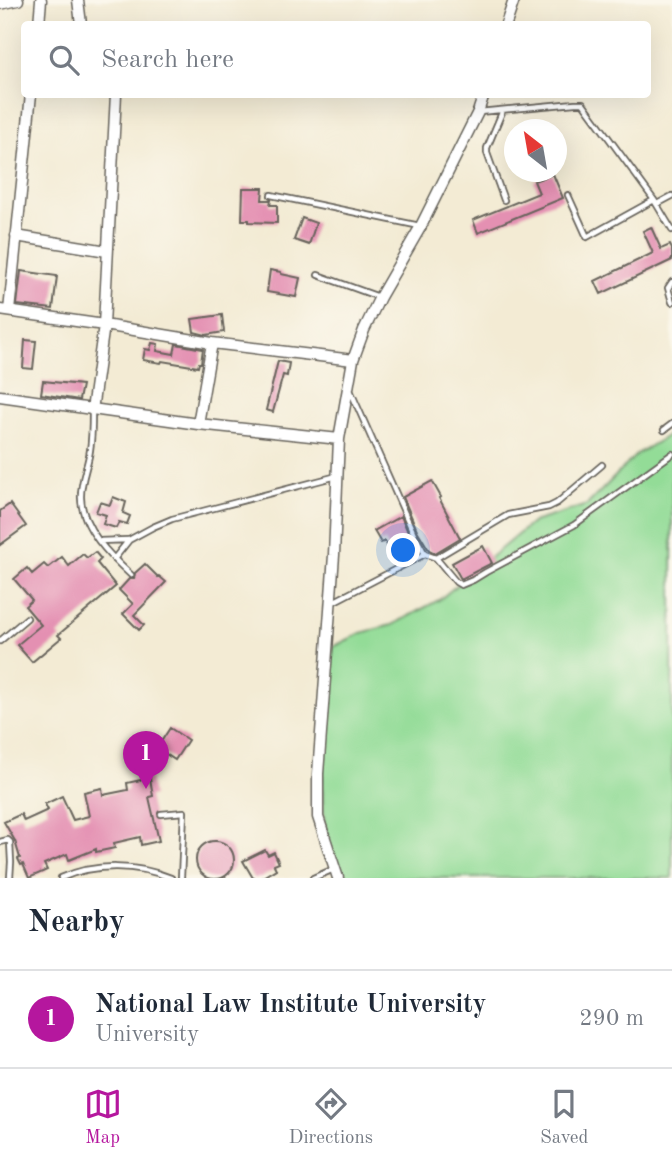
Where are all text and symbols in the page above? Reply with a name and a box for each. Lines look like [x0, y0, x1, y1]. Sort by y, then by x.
search box [21, 21, 651, 98]
icon: search [45, 41, 83, 79]
text: Search here [101, 47, 234, 73]
north arrow [504, 119, 567, 182]
your location [386, 533, 420, 567]
pin: 1 [123, 731, 169, 789]
text: Nearby [28, 908, 125, 938]
text: National Law Institute University [95, 992, 486, 1018]
text: 1 [44, 1007, 58, 1030]
text: 290 m [579, 1007, 644, 1030]
text: University [95, 1023, 199, 1046]
tab: Map [84, 1085, 122, 1150]
tab: Directions [289, 1085, 373, 1150]
tab: Saved [540, 1085, 588, 1150]

